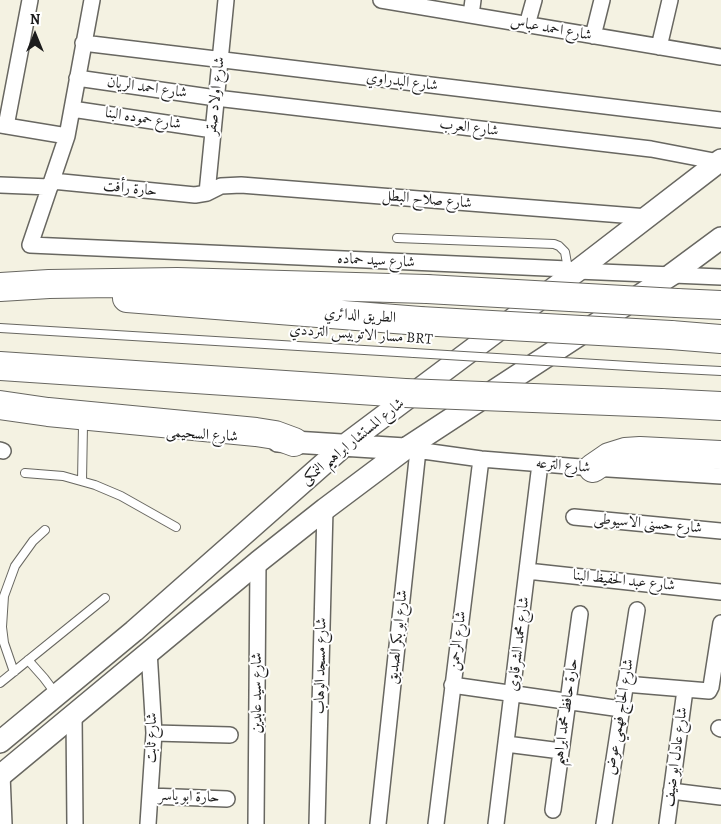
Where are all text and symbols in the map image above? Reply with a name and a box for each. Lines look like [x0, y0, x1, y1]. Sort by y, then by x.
north arrow [10, 10, 60, 60]
text: N [30, 10, 40, 29]
street label: شارع احمد عباس [509, 13, 593, 45]
street label: شارع اولاد صقر [203, 56, 229, 136]
street label: شارع البدراوي [365, 69, 439, 95]
street label: شارع احمد الريان [106, 73, 188, 103]
street label: شارع حموده البنا [104, 104, 182, 134]
street label: شارع العرب [438, 115, 500, 141]
street label: حارة رأفت [102, 177, 158, 201]
street label: شارع صلاح البطل [381, 187, 473, 213]
street label: شارع سيد حماده [337, 250, 415, 272]
street label: الطريق الدائري [323, 305, 397, 327]
street label: مسار الاتوبيس الترددي BRT [289, 321, 433, 349]
street label: شارع المستشار ابراهيم النمكى [298, 395, 408, 489]
street label: شارع السحيمى [165, 424, 239, 446]
street label: شارع الترعه [535, 455, 591, 477]
street label: شارع حسنى الاسيوطى [593, 510, 703, 538]
street label: شارع عبد الحفيظ البنا [572, 567, 676, 595]
street label: شارع ابو بكر الصديق [384, 589, 412, 685]
street label: شارع محمد الشرقاوى [504, 596, 534, 692]
street label: شارع الرحمن [445, 610, 471, 672]
street label: شارع مسجد الوهاب [311, 618, 331, 714]
street label: شارع سيد عابدين [248, 653, 266, 733]
street label: حارة حافظ محمد ابراهيم [550, 657, 582, 767]
street label: شارع الحاج فهمي عوض [602, 658, 638, 776]
street label: شارع عادل ابو ضيف [660, 706, 692, 808]
street label: شارع ثابت [143, 713, 161, 763]
street label: حارة ابو ياسر [158, 787, 220, 807]

